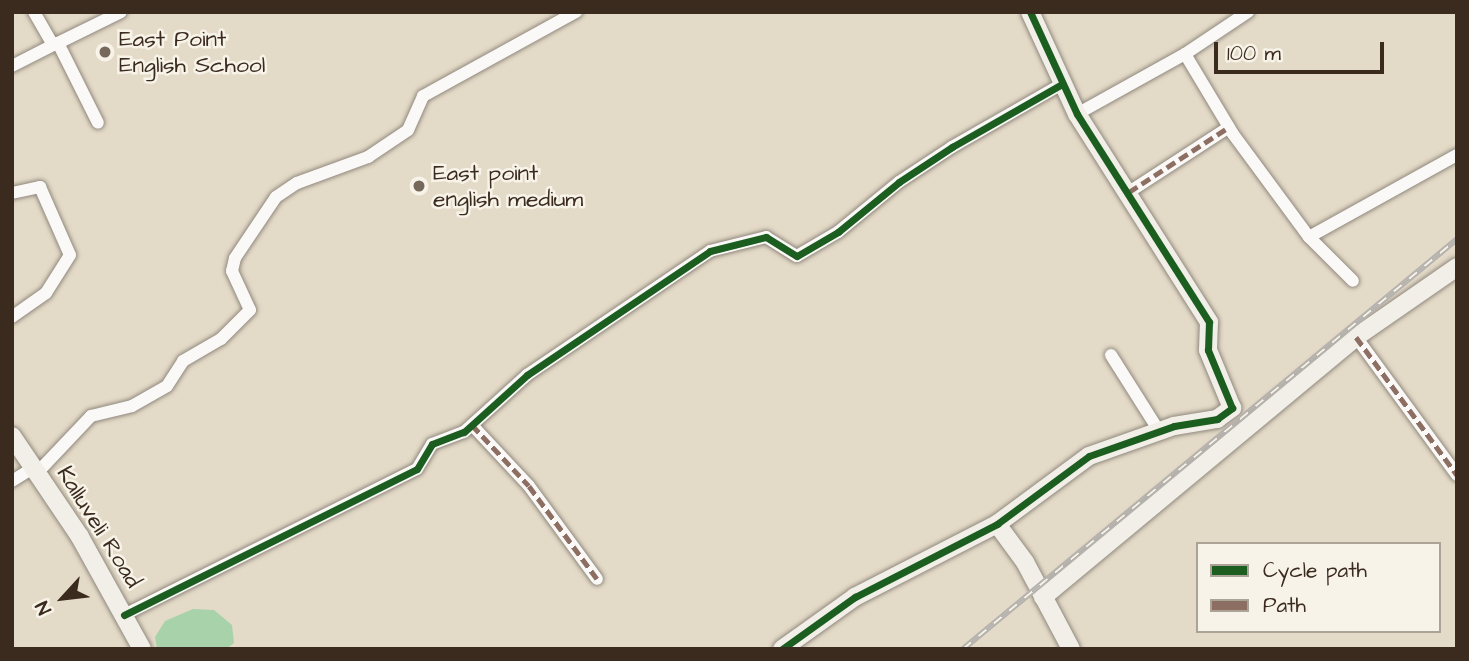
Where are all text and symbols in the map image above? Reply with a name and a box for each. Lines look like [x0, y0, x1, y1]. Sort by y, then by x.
place label: East Point English School [119, 25, 265, 79]
scale bar [1217, 28, 1387, 72]
text: 100 m [1227, 39, 1281, 68]
marker: East Point English School [97, 44, 113, 60]
place label: East point english medium [433, 159, 583, 213]
marker: East point english medium [411, 178, 427, 194]
street label: Kalluveli Road [51, 461, 147, 593]
legend [1196, 542, 1441, 633]
text: Cycle path [1263, 556, 1367, 585]
north arrow [28, 563, 98, 633]
text: Path [1263, 591, 1306, 620]
text: N [29, 596, 59, 619]

